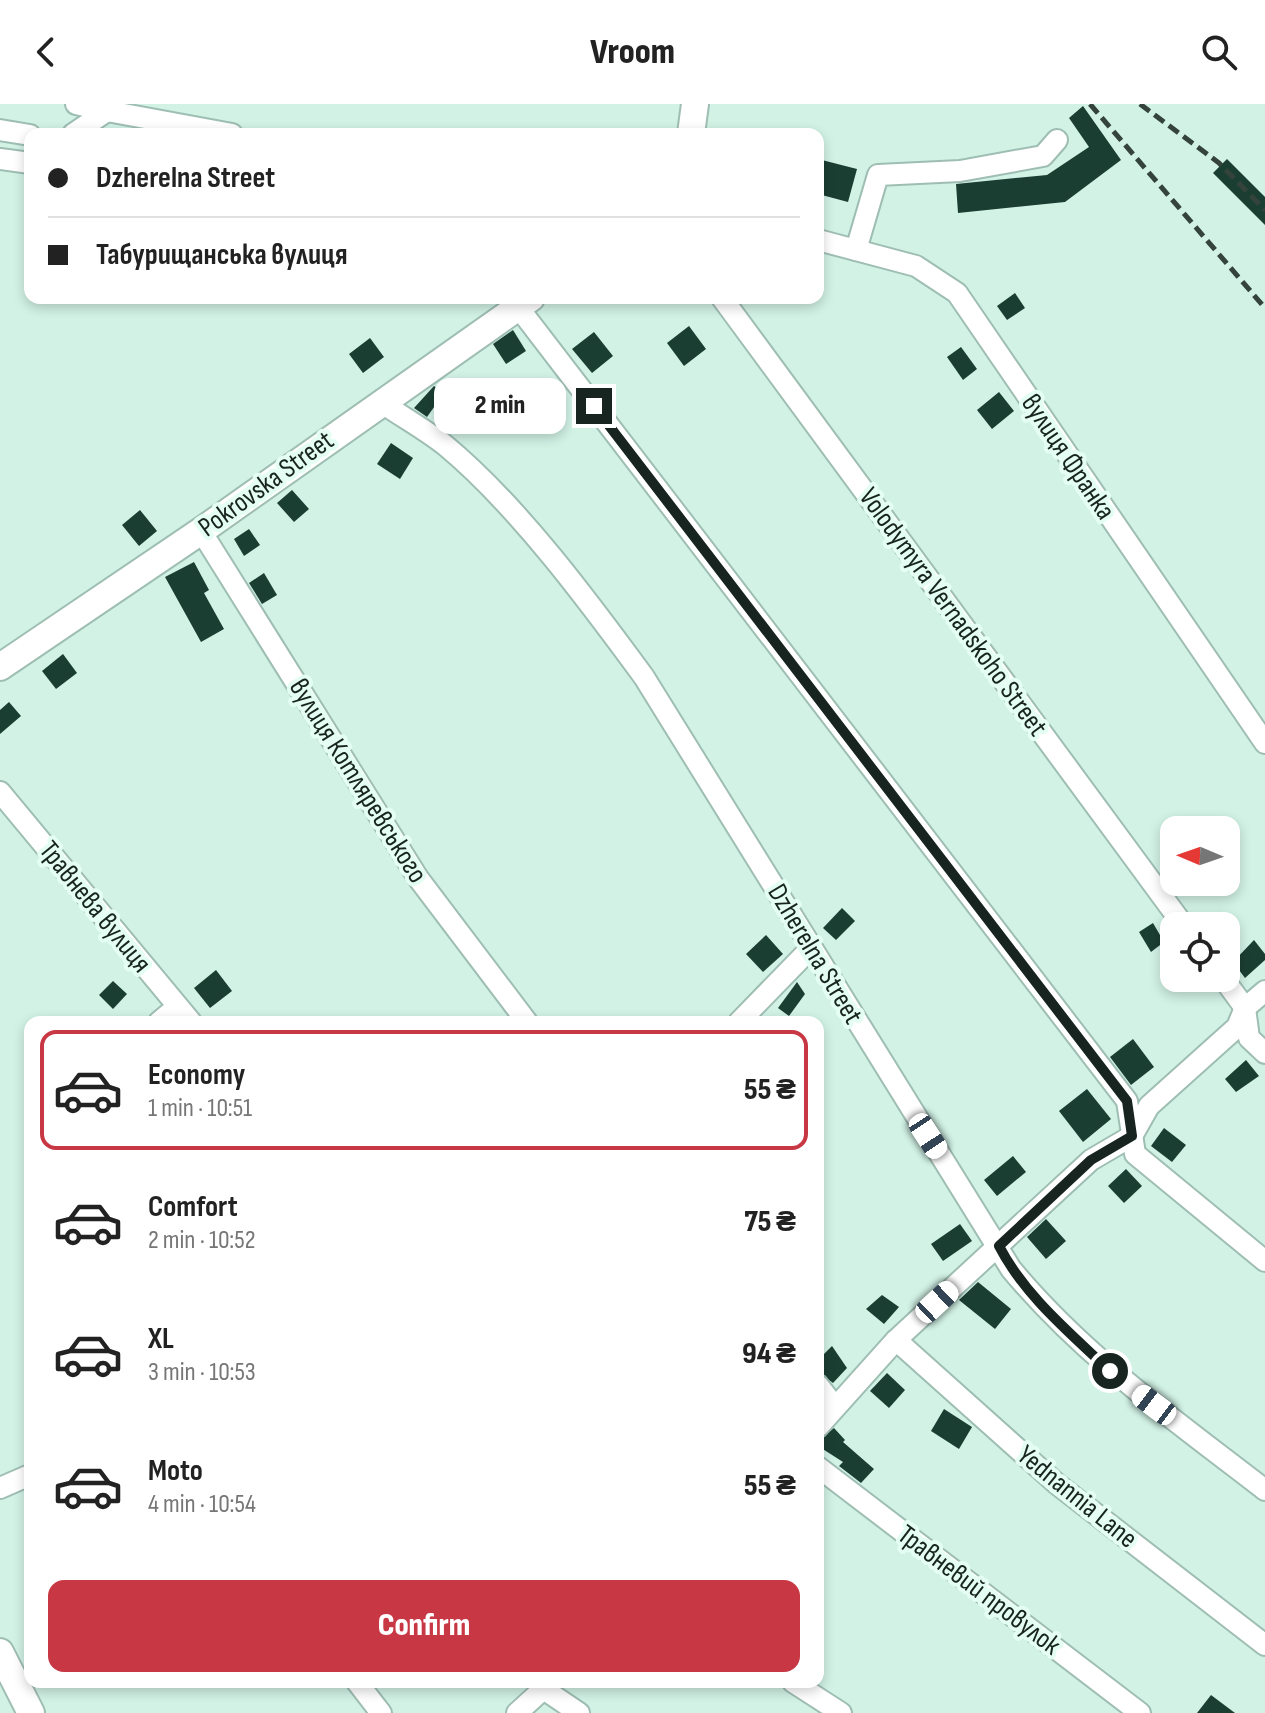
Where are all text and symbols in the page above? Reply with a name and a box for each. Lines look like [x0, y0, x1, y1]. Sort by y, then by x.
icon: back [24, 30, 68, 74]
icon: search [1197, 30, 1241, 74]
text: Vroom [590, 31, 675, 74]
text: Dzherelna Street [96, 160, 275, 196]
text: Табурищанська вулиця [96, 237, 348, 273]
callout: 2 min [434, 378, 566, 434]
route end [576, 388, 612, 424]
street label: вулиця Франка [1014, 388, 1122, 526]
text: 2 min [475, 390, 525, 421]
street label: Pokrovska Street [192, 424, 340, 544]
street label: Volodymyra Vernadskoho Street [852, 481, 1054, 743]
street label: вулиця Котляревського [282, 673, 434, 889]
north arrow [1160, 816, 1240, 896]
map controls [1160, 816, 1240, 992]
street label: Травнева вулиця [32, 835, 158, 979]
street label: Dzherelna Street [760, 878, 870, 1030]
button: locate [1160, 912, 1240, 992]
icon: car [52, 1054, 124, 1126]
text: Economy [148, 1057, 245, 1093]
text: 55 ₴ [744, 1072, 796, 1108]
text: 1 min · 10:51 [148, 1093, 252, 1124]
car [905, 1109, 951, 1163]
icon: car [52, 1186, 124, 1258]
text: Comfort [148, 1189, 238, 1225]
text: 75 ₴ [744, 1204, 796, 1240]
text: 2 min · 10:52 [148, 1225, 255, 1256]
car [911, 1277, 963, 1327]
icon: car [52, 1318, 124, 1390]
text: XL [148, 1321, 174, 1357]
text: 94 ₴ [742, 1336, 796, 1372]
route start [1092, 1353, 1128, 1389]
text: 3 min · 10:53 [148, 1357, 256, 1388]
car [1128, 1381, 1180, 1429]
street label: Yednannia Lane [1010, 1439, 1144, 1555]
icon: car [52, 1450, 124, 1522]
text: Moto [148, 1453, 203, 1489]
text: 55 ₴ [744, 1468, 796, 1504]
text: 4 min · 10:54 [148, 1489, 256, 1520]
street label: Травневий провулок [891, 1518, 1067, 1662]
button: Confirm [48, 1580, 800, 1672]

